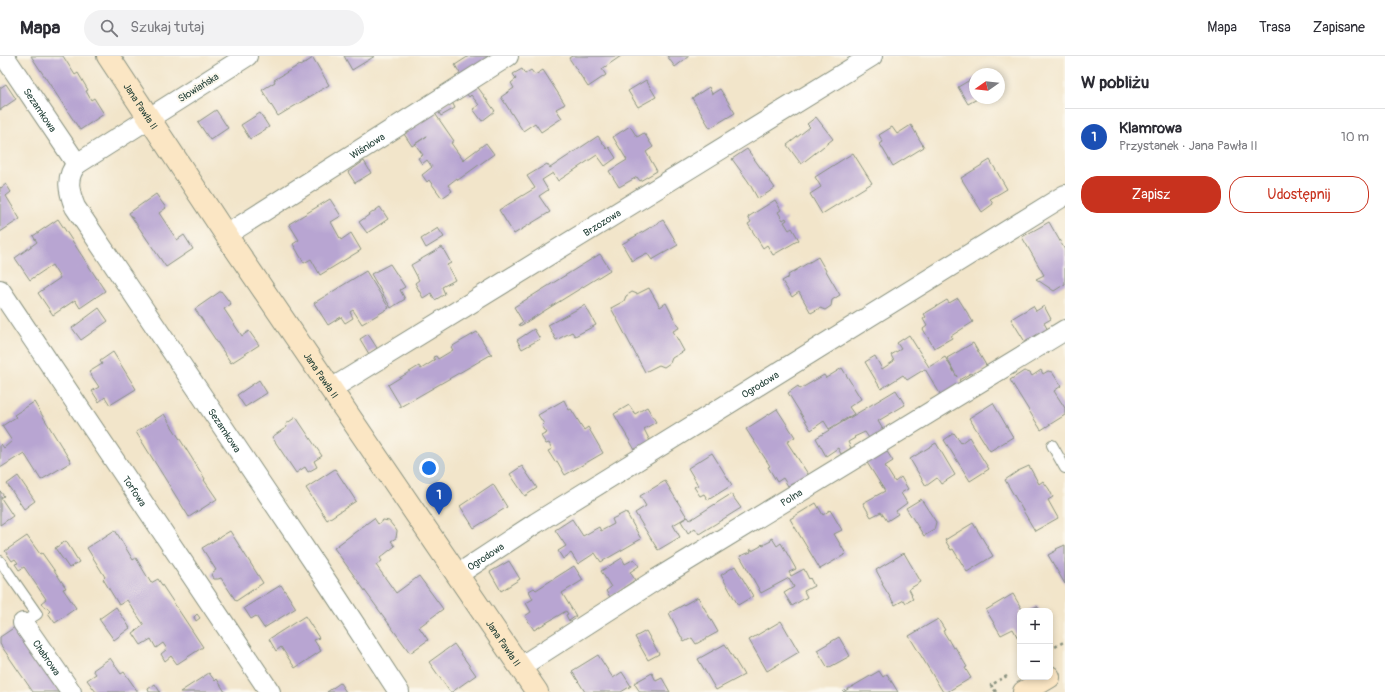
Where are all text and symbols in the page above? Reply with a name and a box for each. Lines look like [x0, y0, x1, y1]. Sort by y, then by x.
search box [84, 10, 364, 46]
text: Mapa [20, 16, 60, 40]
icon: search [98, 17, 120, 39]
text: Szukaj tutaj [130, 18, 204, 37]
text: Mapa [1207, 19, 1237, 36]
text: Trasa [1259, 19, 1291, 36]
text: Zapisane [1313, 19, 1365, 36]
north arrow [969, 68, 1005, 104]
street label: Słowiańska [176, 70, 221, 105]
text: W pobliżu [1081, 72, 1149, 93]
street label: Jana Pawła II [121, 81, 160, 132]
street label: Sezamkowa [20, 86, 59, 135]
text: Klamrowa [1119, 119, 1182, 138]
text: 1 [1091, 129, 1097, 145]
text: 10 m [1341, 129, 1369, 145]
street label: Wiśniowa [348, 131, 387, 162]
text: Przystanek · Jana Pawła II [1119, 138, 1258, 154]
button: Zapisz [1081, 176, 1221, 213]
button: Udostępnij [1229, 176, 1369, 213]
street label: Brzozowa [581, 207, 624, 239]
street label: Jana Pawła II [301, 350, 341, 401]
street label: Ogrodowa [740, 369, 782, 401]
street label: Sezamkowa [205, 406, 243, 455]
your location [419, 458, 439, 478]
street label: Torfowa [120, 474, 149, 509]
pin: 1 [426, 482, 452, 515]
street label: Polna [778, 487, 805, 509]
street label: Ogrodowa [465, 541, 507, 574]
map controls [1017, 608, 1053, 680]
button: + [1017, 608, 1053, 644]
street label: Jana Pawła II [483, 618, 523, 669]
street label: Chabrowa [30, 638, 63, 678]
button: − [1017, 644, 1053, 680]

